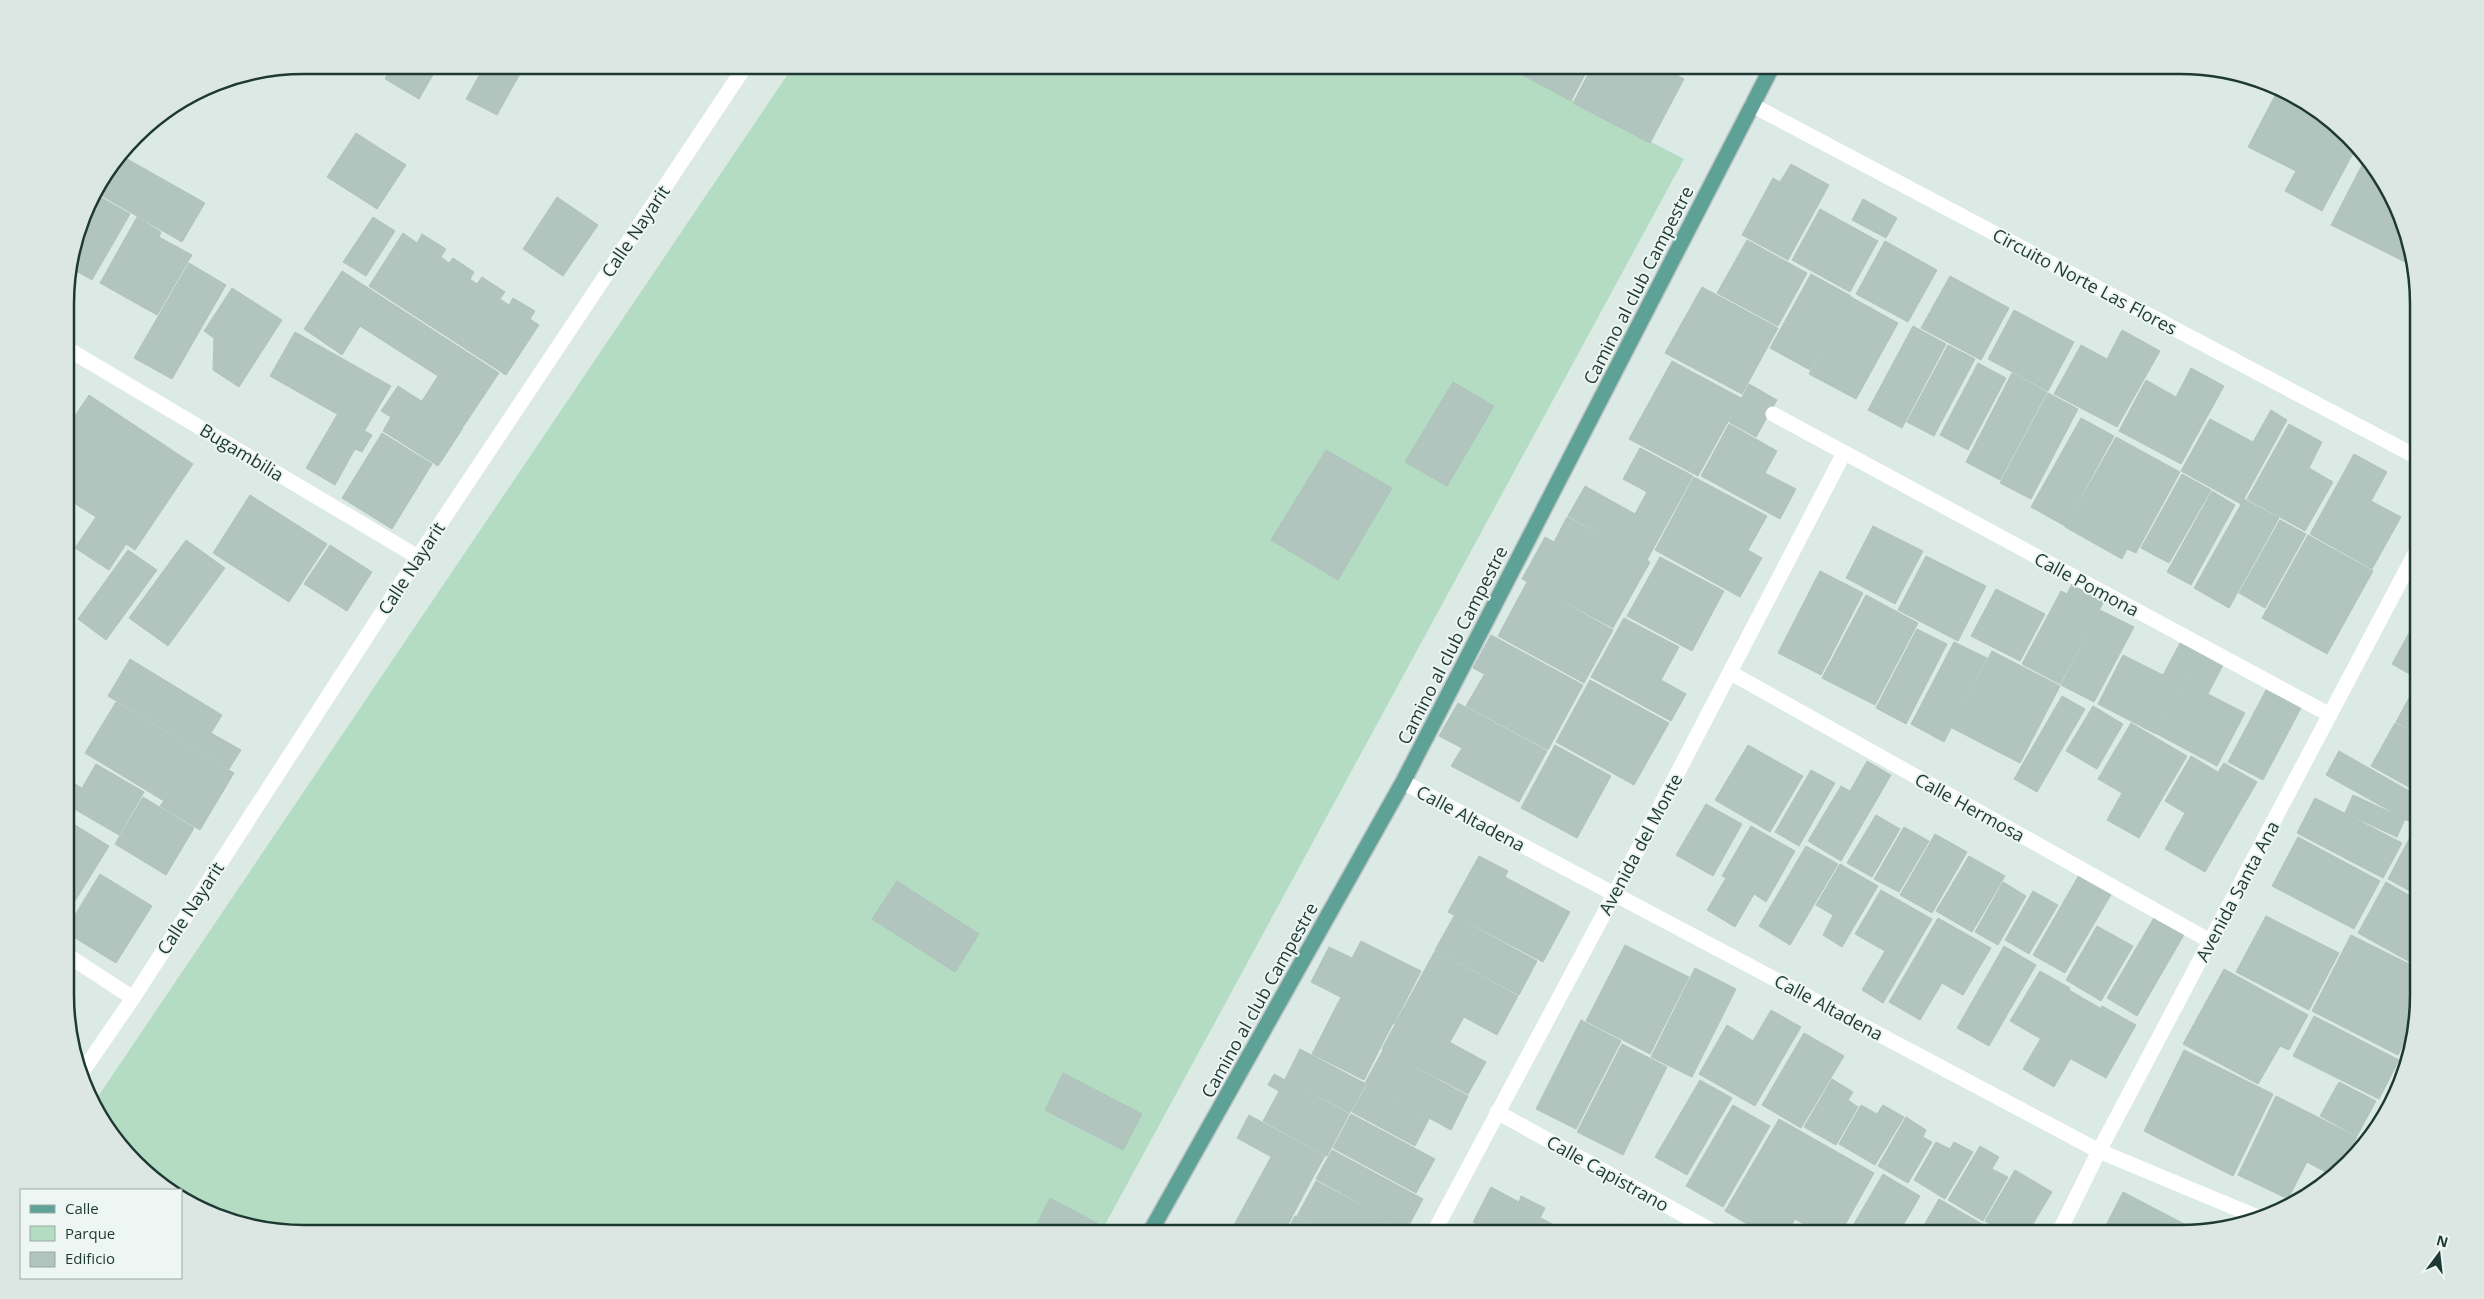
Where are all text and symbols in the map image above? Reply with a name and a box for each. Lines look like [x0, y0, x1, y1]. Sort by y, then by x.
street label: Calle Nayarit [595, 180, 675, 282]
street label: Camino al club Campestre [1577, 182, 1699, 388]
street label: Circuito Norte Las Flores [1989, 222, 2181, 340]
street label: Bugambilia [196, 418, 288, 486]
street label: Calle Nayarit [372, 517, 450, 619]
street label: Camino al club Campestre [1391, 542, 1513, 748]
street label: Calle Pomona [2030, 546, 2144, 622]
street label: Calle Hermosa [1911, 767, 2029, 847]
street label: Avenida del Monte [1593, 769, 1687, 919]
street label: Calle Altadena [1413, 779, 1529, 857]
street label: Avenida Santa Ana [2190, 816, 2284, 966]
street label: Calle Nayarit [151, 857, 229, 959]
street label: Camino al club Campestre [1195, 898, 1323, 1102]
street label: Calle Altadena [1771, 968, 1887, 1046]
street label: Calle Capistrano [1543, 1129, 1673, 1217]
legend [20, 1189, 182, 1279]
text: Calle [65, 1198, 99, 1218]
text: Parque [65, 1223, 115, 1243]
north arrow [2414, 1229, 2464, 1279]
text: N [2435, 1230, 2450, 1252]
text: Edificio [65, 1248, 115, 1268]

